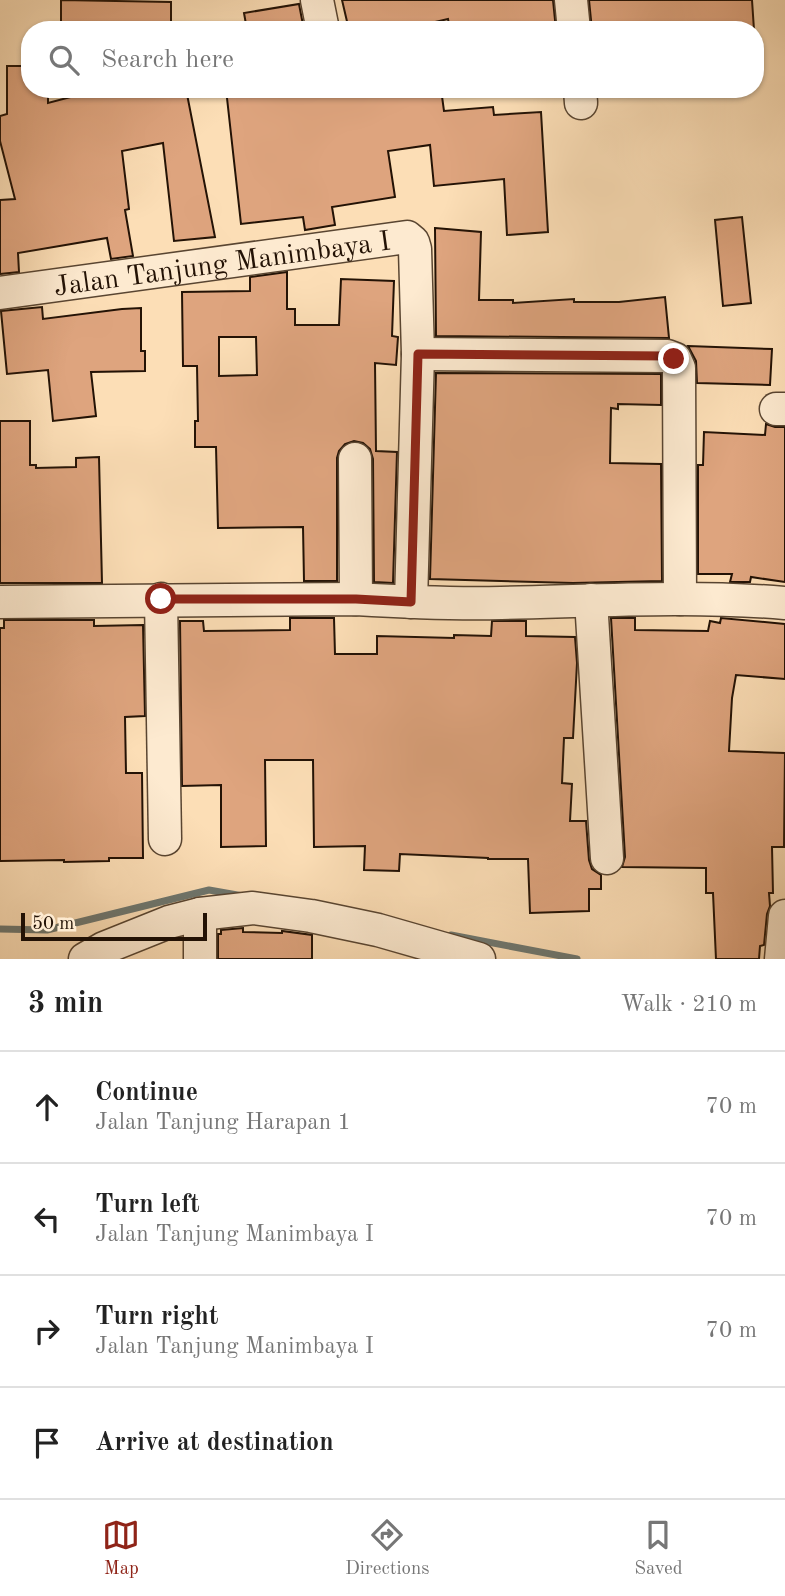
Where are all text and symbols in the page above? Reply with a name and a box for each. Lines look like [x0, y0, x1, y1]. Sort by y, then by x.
search box [21, 21, 764, 98]
icon: search [45, 41, 83, 79]
text: Search here [101, 47, 234, 73]
street label: Jalan Tanjung Manimbaya I [52, 228, 392, 302]
route end [658, 343, 689, 374]
route start [145, 583, 176, 614]
scale bar [21, 910, 206, 942]
text: 50 m [32, 915, 74, 934]
text: 3 min [28, 989, 103, 1019]
text: Walk · 210 m [621, 993, 757, 1016]
text: Continue [95, 1080, 198, 1106]
icon: ahead [28, 1088, 66, 1126]
text: 70 m [706, 1095, 757, 1118]
text: Jalan Tanjung Harapan 1 [95, 1111, 351, 1134]
text: Turn left [95, 1192, 200, 1218]
icon: left [28, 1200, 66, 1238]
text: 70 m [706, 1207, 757, 1230]
text: Jalan Tanjung Manimbaya I [95, 1223, 374, 1246]
text: Turn right [95, 1304, 218, 1330]
icon: right [28, 1312, 66, 1350]
text: 70 m [706, 1319, 757, 1342]
text: Jalan Tanjung Manimbaya I [95, 1335, 374, 1358]
icon: arrive [28, 1424, 66, 1462]
text: Arrive at destination [95, 1430, 334, 1456]
tab: Map [102, 1516, 140, 1581]
tab: Directions [345, 1516, 430, 1581]
tab: Saved [634, 1516, 683, 1581]

